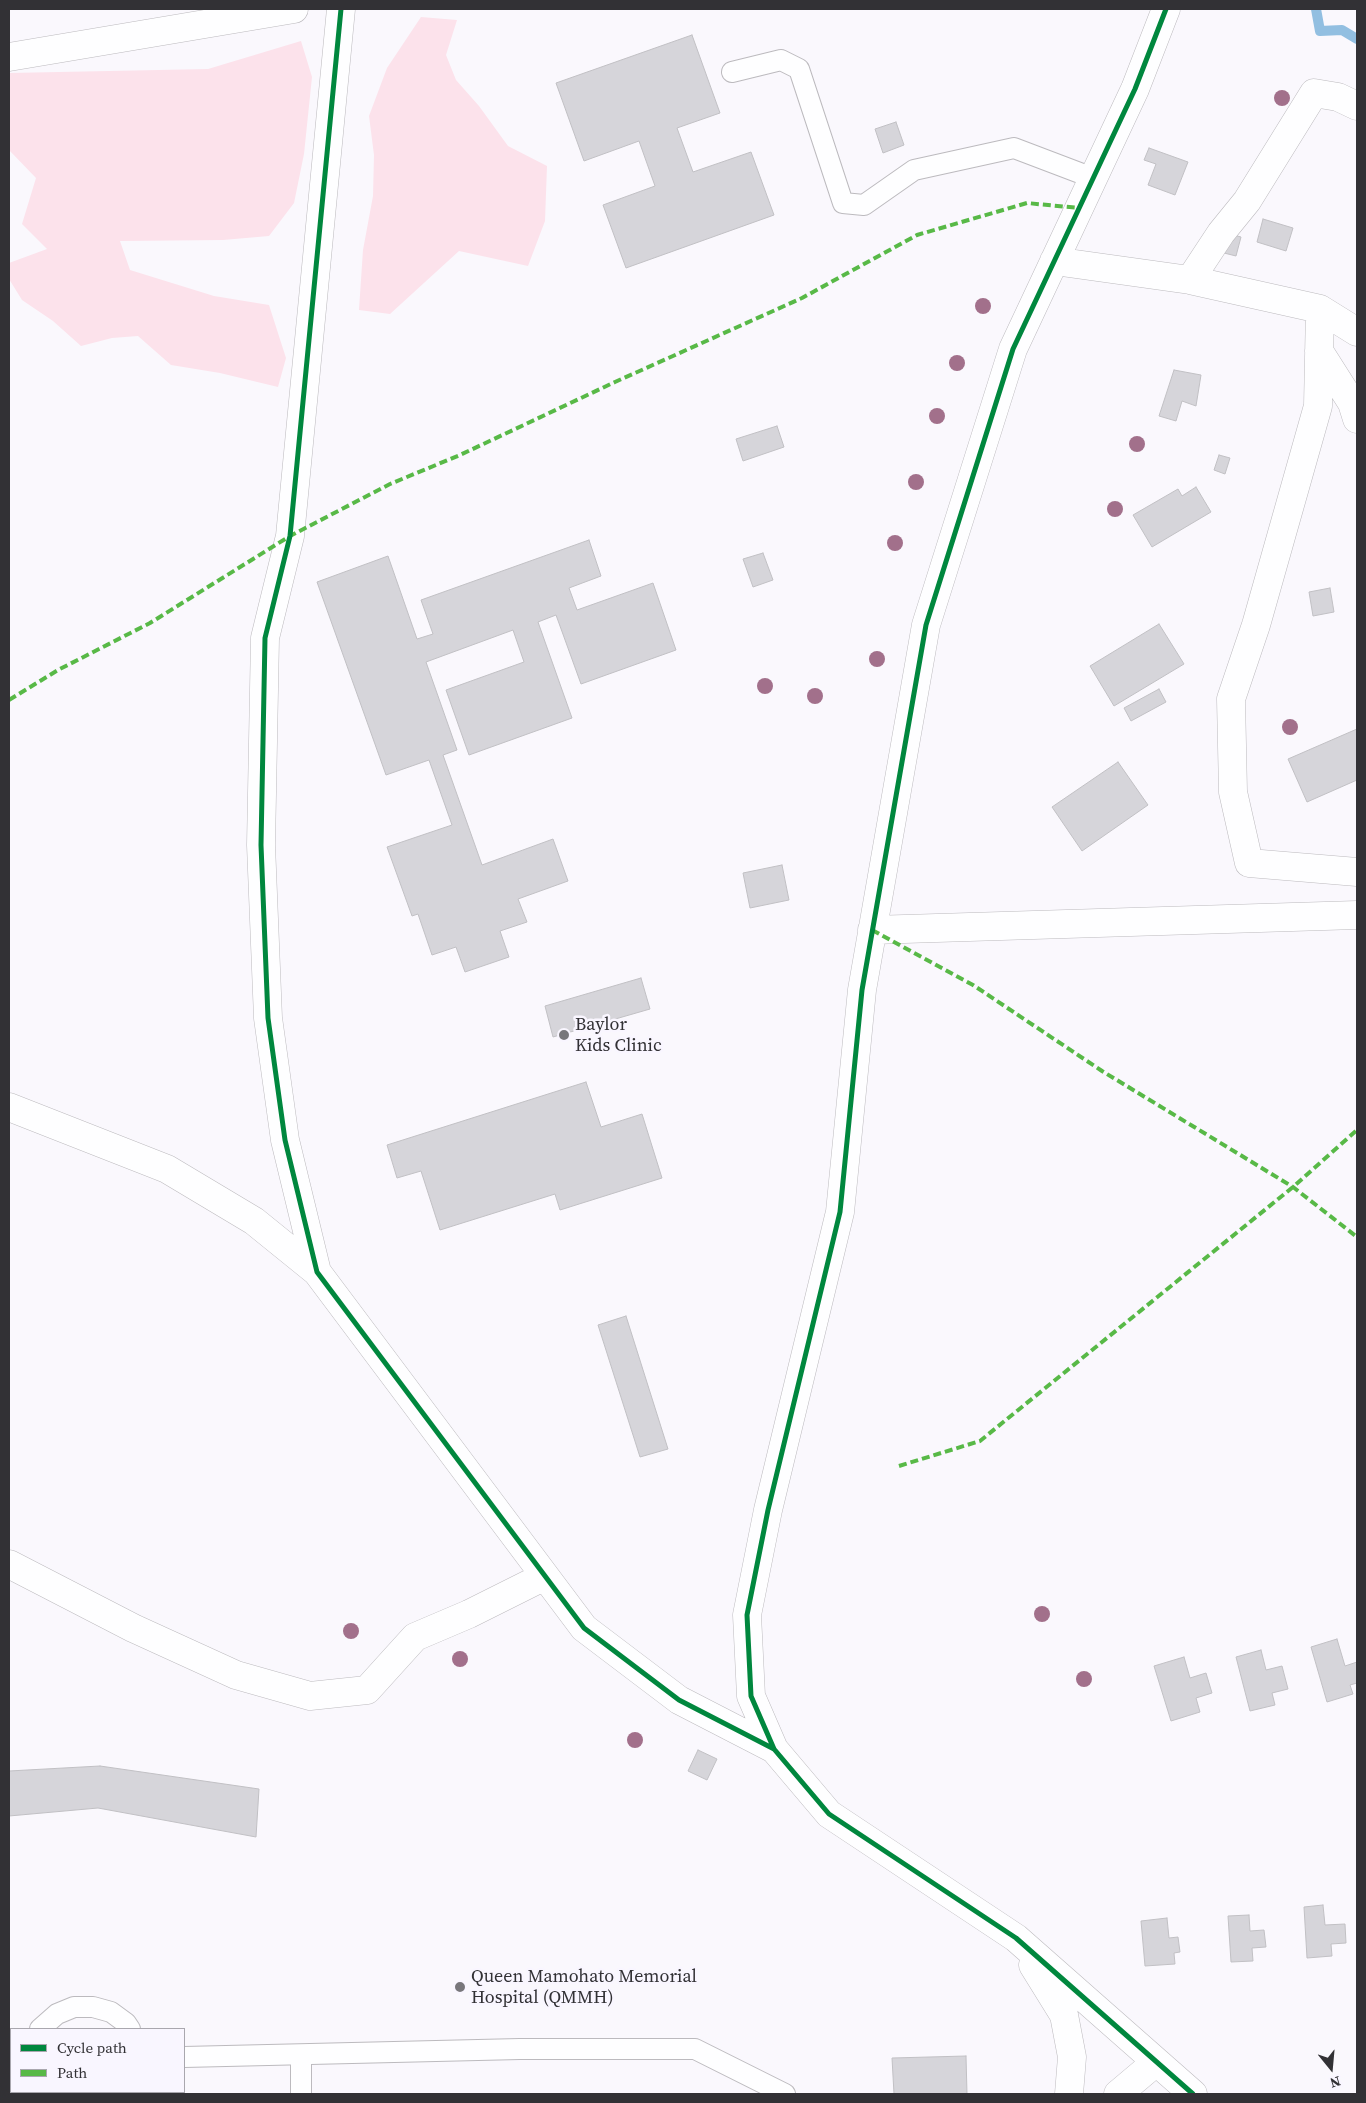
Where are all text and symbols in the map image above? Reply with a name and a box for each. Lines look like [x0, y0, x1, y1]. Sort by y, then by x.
place label: Baylor Kids Clinic [575, 1014, 662, 1056]
marker: Baylor Kids Clinic [557, 1028, 571, 1042]
place label: Queen Mamohato Memorial Hospital (QMMH) [471, 1966, 697, 2008]
marker: Queen Mamohato Memorial Hospital (QMMH) [453, 1980, 467, 1994]
legend [10, 2028, 185, 2093]
text: Cycle path [57, 2037, 127, 2058]
north arrow [1306, 2043, 1356, 2093]
text: Path [57, 2062, 87, 2083]
text: N [1328, 2071, 1343, 2093]

